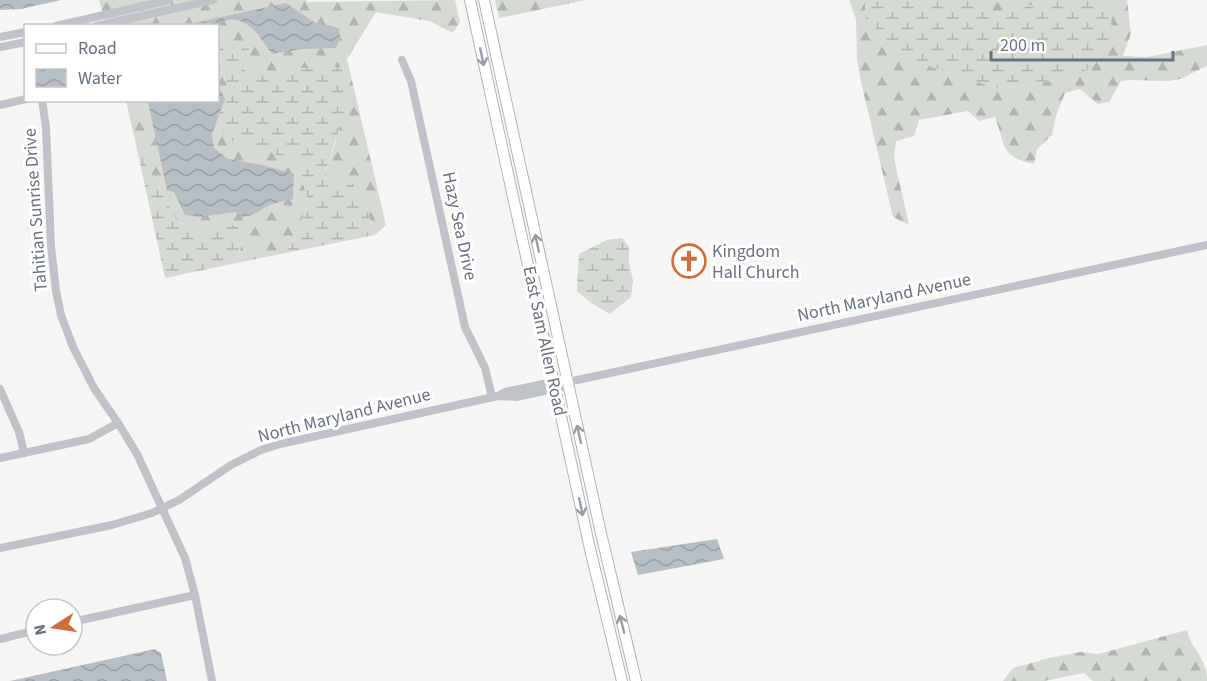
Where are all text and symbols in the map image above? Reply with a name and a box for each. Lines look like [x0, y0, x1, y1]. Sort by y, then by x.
legend [24, 24, 219, 102]
scale bar [991, 24, 1172, 62]
text: 200 m [1000, 33, 1045, 58]
text: Road [78, 36, 117, 61]
one-way arrow [477, 47, 489, 66]
text: Water [78, 66, 122, 91]
street label: Tahitian Sunrise Drive [17, 127, 54, 292]
street label: Hazy Sea Drive [436, 170, 483, 283]
one-way arrow [531, 233, 543, 252]
place label: Kingdom Hall Church [712, 239, 800, 285]
church icon: Kingdom Hall Church [671, 243, 707, 279]
street label: East Sam Allen Road [516, 264, 573, 418]
street label: North Maryland Avenue [795, 267, 973, 328]
street label: North Maryland Avenue [255, 382, 433, 449]
one-way arrow [573, 425, 584, 444]
one-way arrow [576, 497, 587, 516]
north arrow [24, 597, 84, 657]
one-way arrow [616, 615, 628, 634]
text: N [28, 622, 52, 637]

